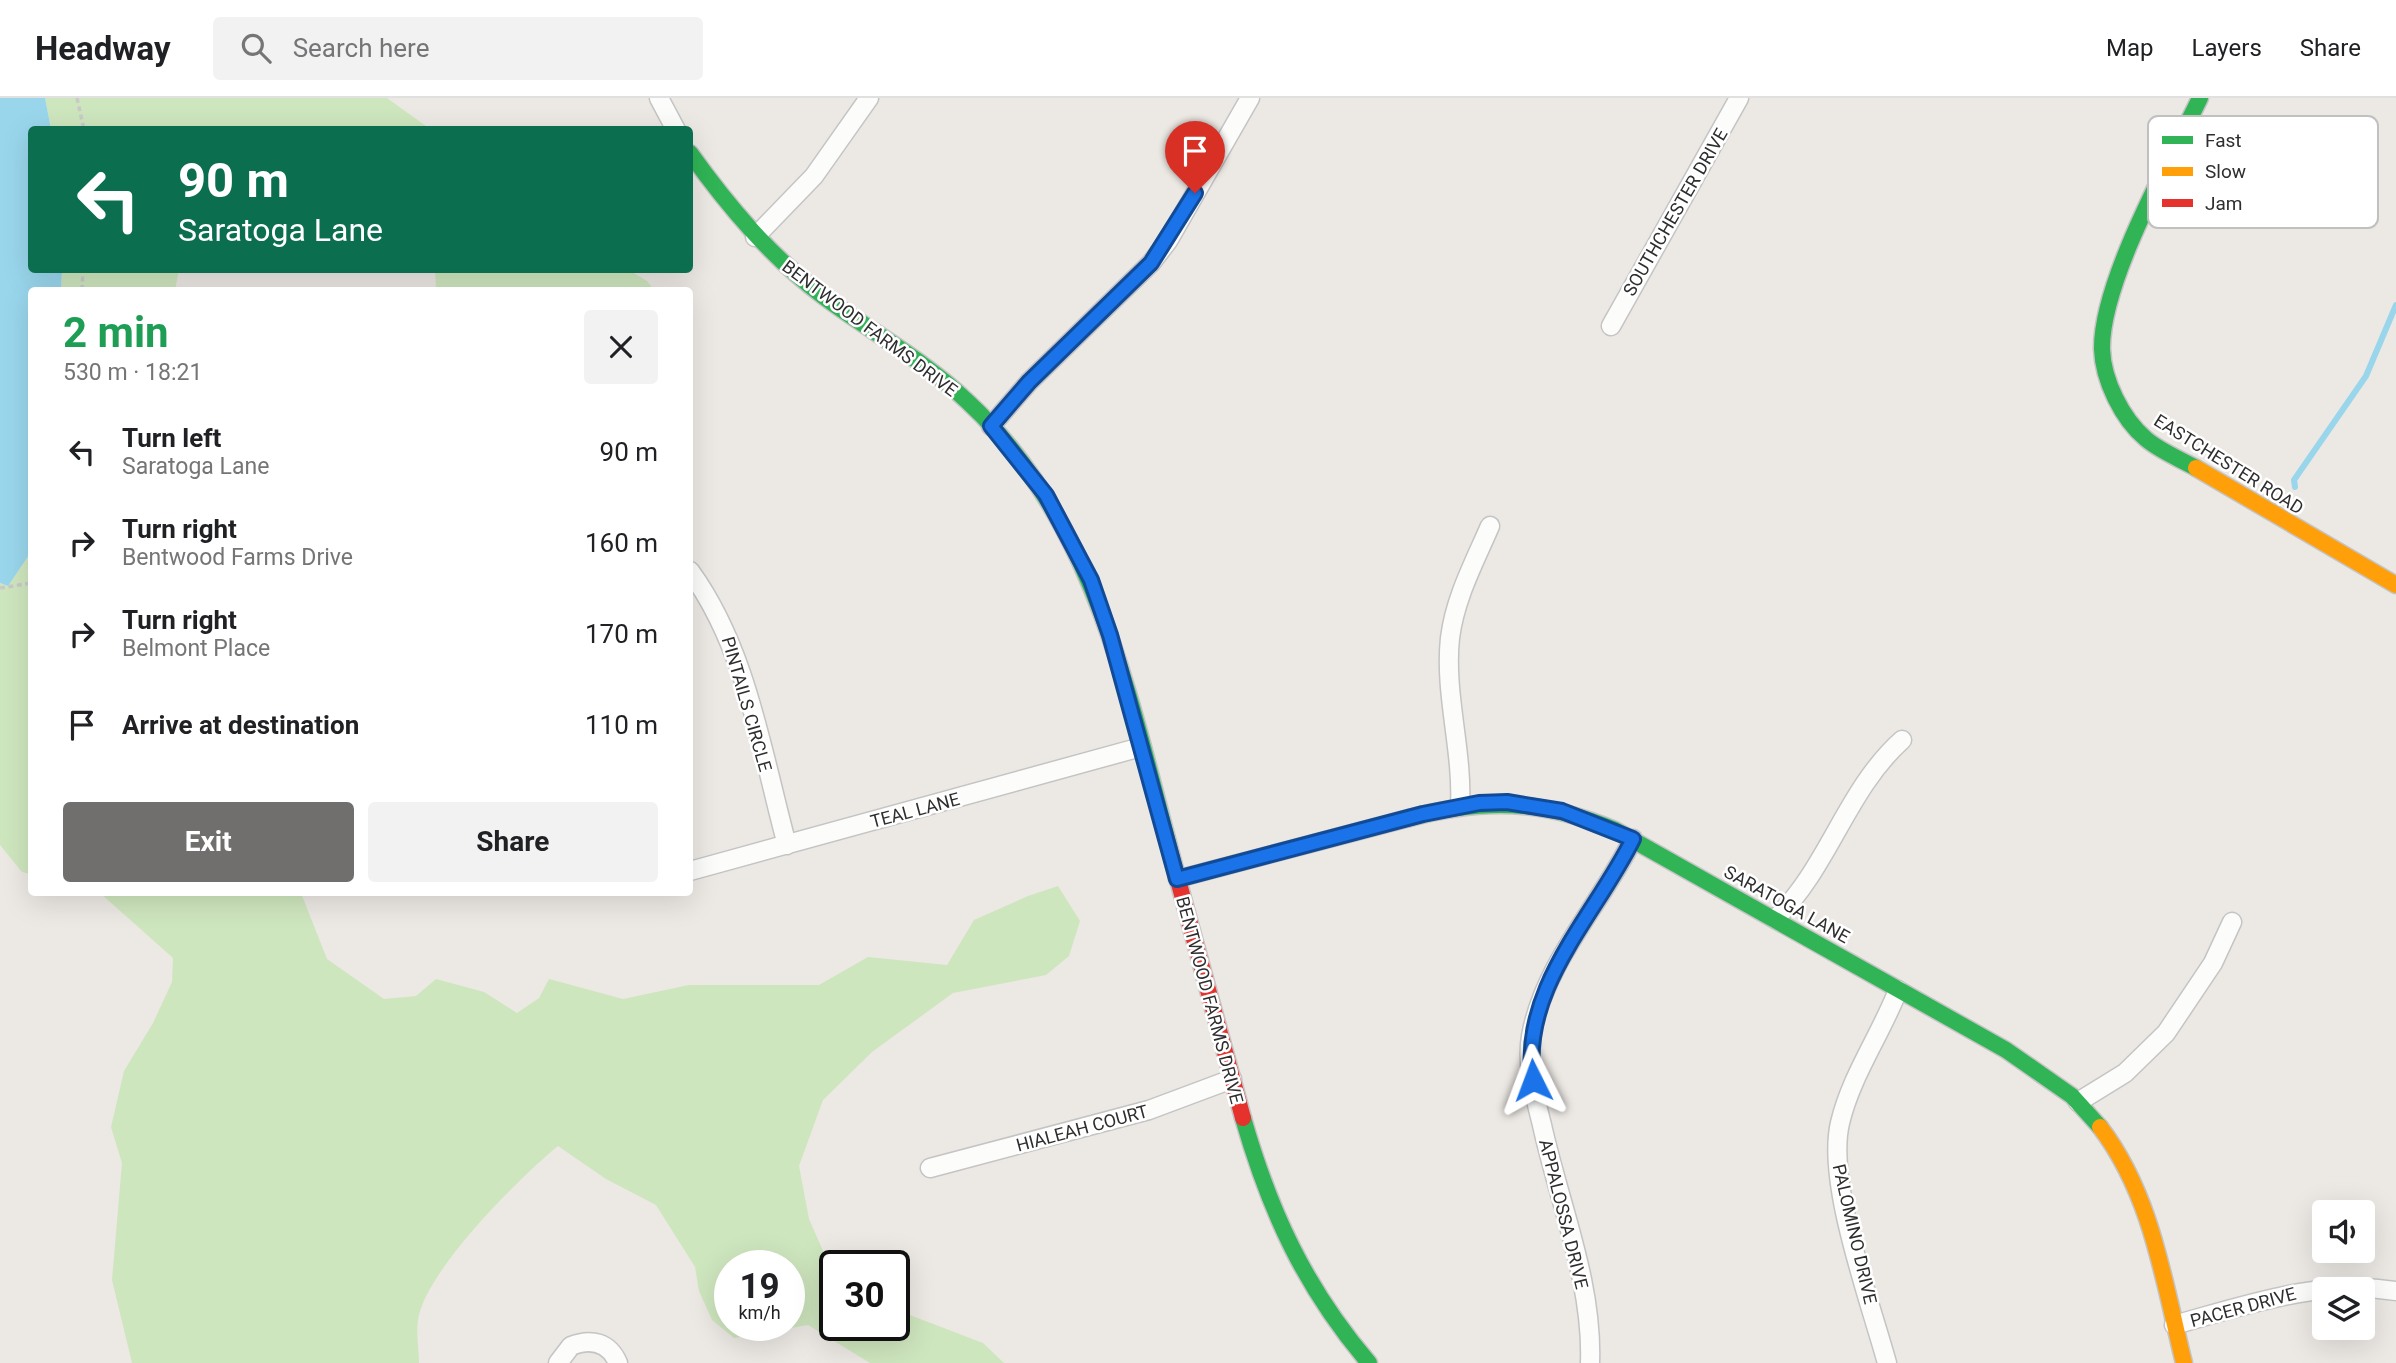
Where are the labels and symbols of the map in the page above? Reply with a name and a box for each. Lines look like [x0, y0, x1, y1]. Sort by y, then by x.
legend [2148, 116, 2378, 228]
pin [1165, 121, 1225, 193]
street label: SOUTHCHESTER DRIVE [1618, 125, 1732, 299]
text: Fast [2205, 129, 2242, 152]
text: Slow [2205, 160, 2246, 183]
text: Jam [2205, 192, 2242, 215]
street label: BENTWOOD FARMS DRIVE [778, 255, 962, 401]
street label: EASTCHESTER ROAD [2150, 410, 2308, 518]
street label: PINTAILS CIRCLE [718, 634, 776, 774]
street label: TEAL LANE [868, 788, 962, 832]
street label: SARATOGA LANE [1721, 861, 1853, 947]
street label: BENTWOOD FARMS DRIVE [1172, 894, 1248, 1106]
position arrow [1496, 1043, 1570, 1117]
street label: HIALEAH COURT [1014, 1100, 1150, 1156]
street label: APPALOSSA DRIVE [1535, 1137, 1593, 1291]
street label: PALOMINO DRIVE [1829, 1162, 1881, 1306]
speed limit sign: 30 [819, 1250, 910, 1341]
street label: PACER DRIVE [2188, 1283, 2298, 1331]

